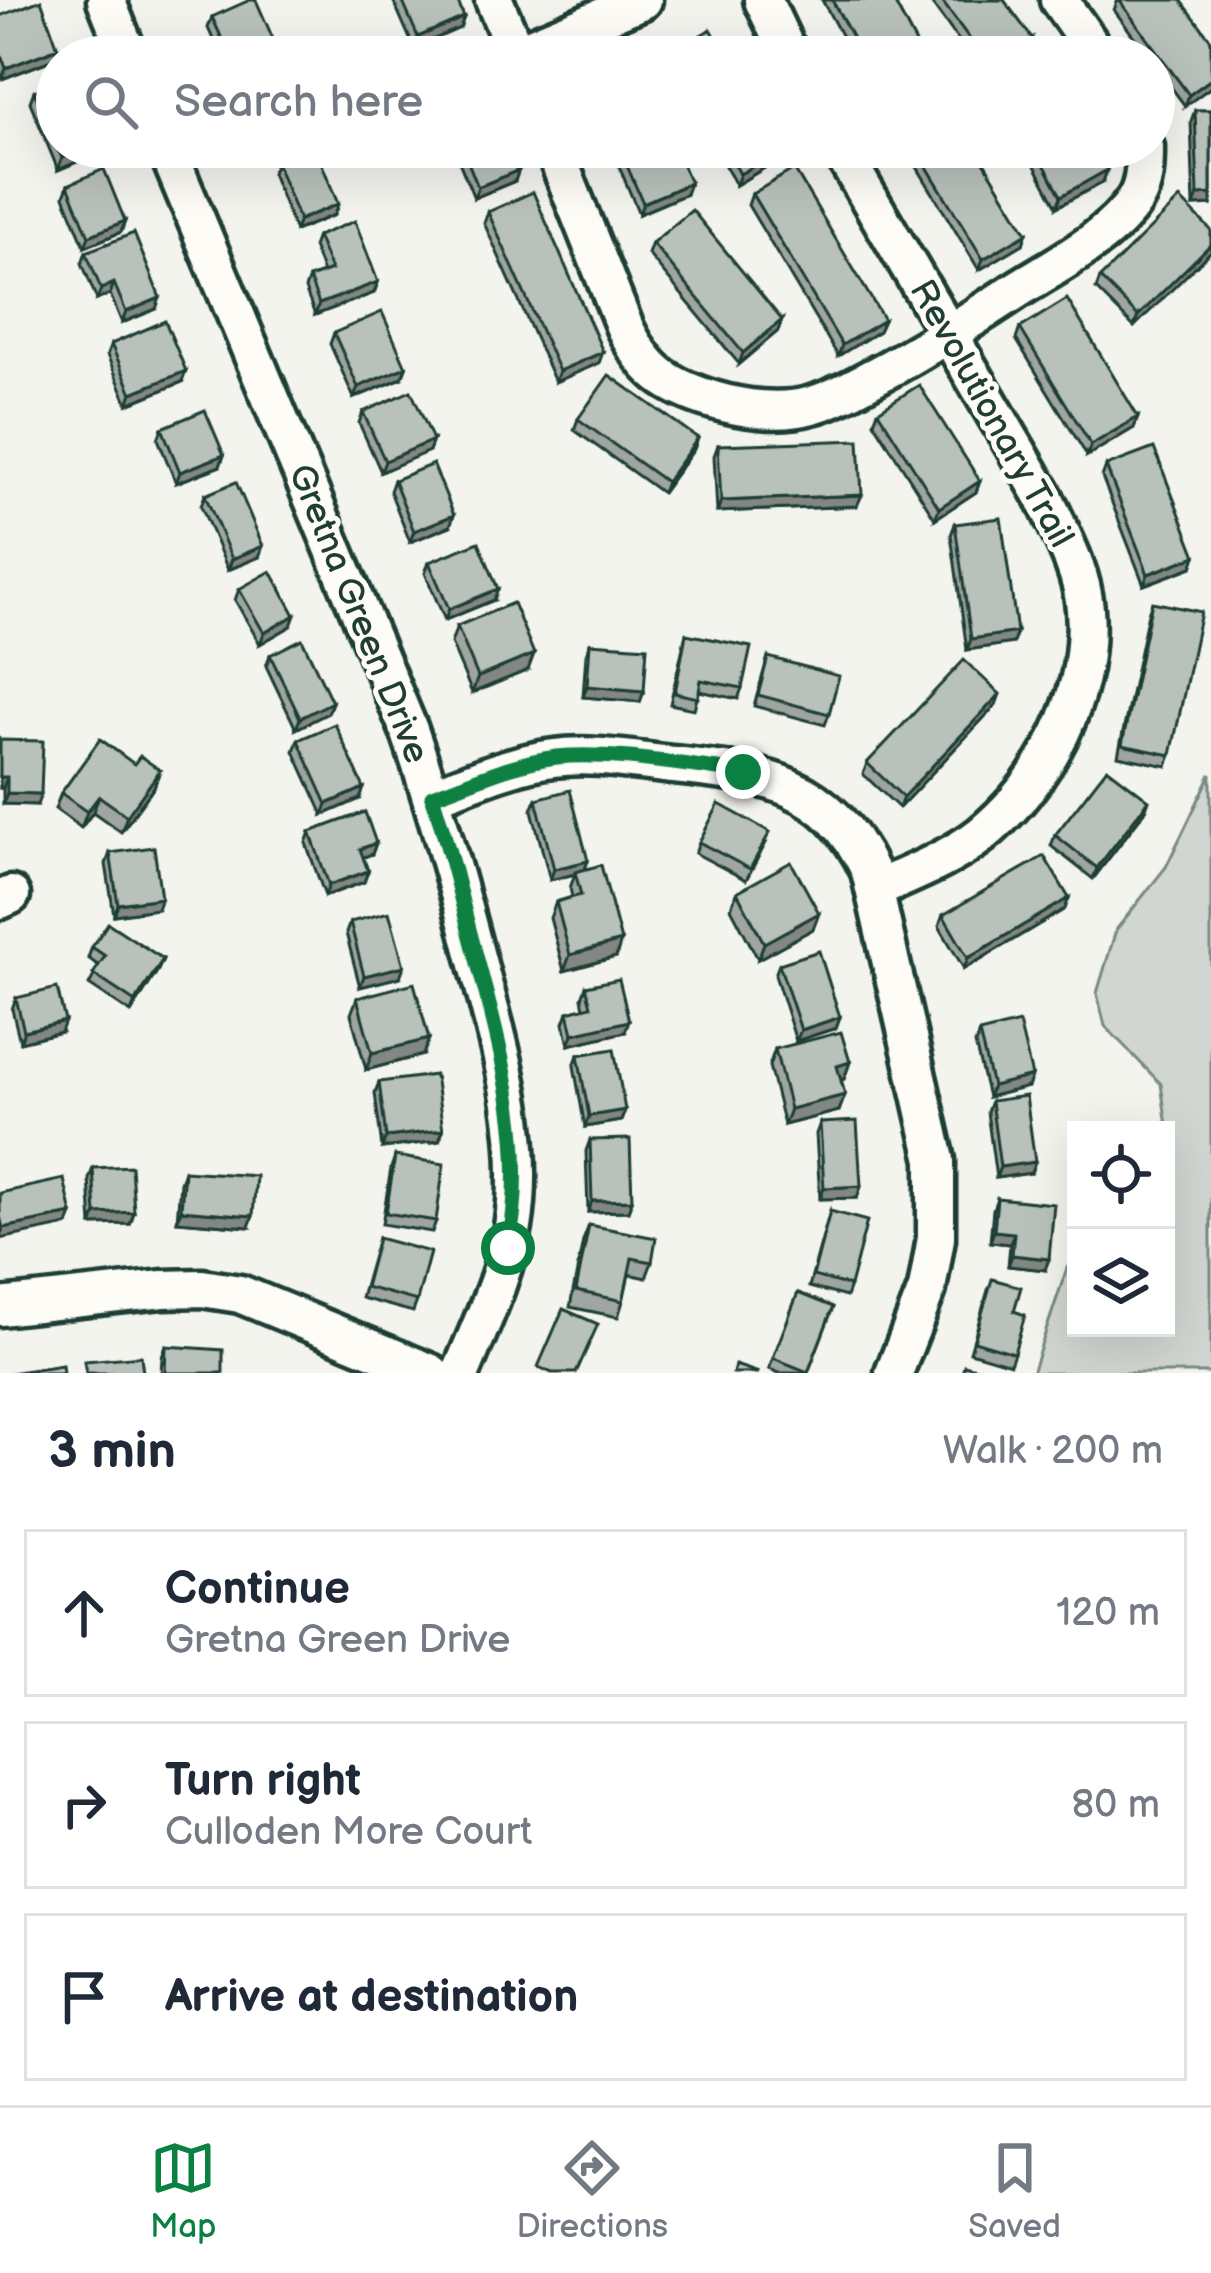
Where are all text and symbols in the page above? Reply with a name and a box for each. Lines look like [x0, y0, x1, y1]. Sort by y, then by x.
search box [36, 36, 1175, 168]
icon: search [78, 69, 144, 135]
text: Search here [174, 75, 423, 130]
street label: Revolutionary Trail [900, 273, 1082, 555]
street label: Gretna Green Drive [278, 458, 438, 770]
route end [716, 745, 770, 799]
map controls [1067, 1121, 1175, 1337]
button: locate [1067, 1121, 1175, 1229]
route start [481, 1221, 535, 1275]
button: layers [1067, 1229, 1175, 1337]
text: 3 min [48, 1421, 176, 1482]
text: Walk · 200 m [943, 1428, 1163, 1475]
text: Continue [165, 1562, 350, 1617]
icon: ahead [51, 1580, 117, 1646]
text: 120 m [1056, 1590, 1160, 1637]
text: Gretna Green Drive [165, 1617, 510, 1664]
text: Turn right [165, 1754, 361, 1809]
icon: right [51, 1772, 117, 1838]
text: 80 m [1072, 1782, 1160, 1829]
text: Culloden More Court [165, 1809, 532, 1856]
icon: arrive [51, 1964, 117, 2030]
text: Arrive at destination [165, 1970, 578, 2025]
tab: Map [150, 2135, 216, 2247]
tab: Directions [517, 2135, 668, 2247]
tab: Saved [968, 2135, 1061, 2247]

